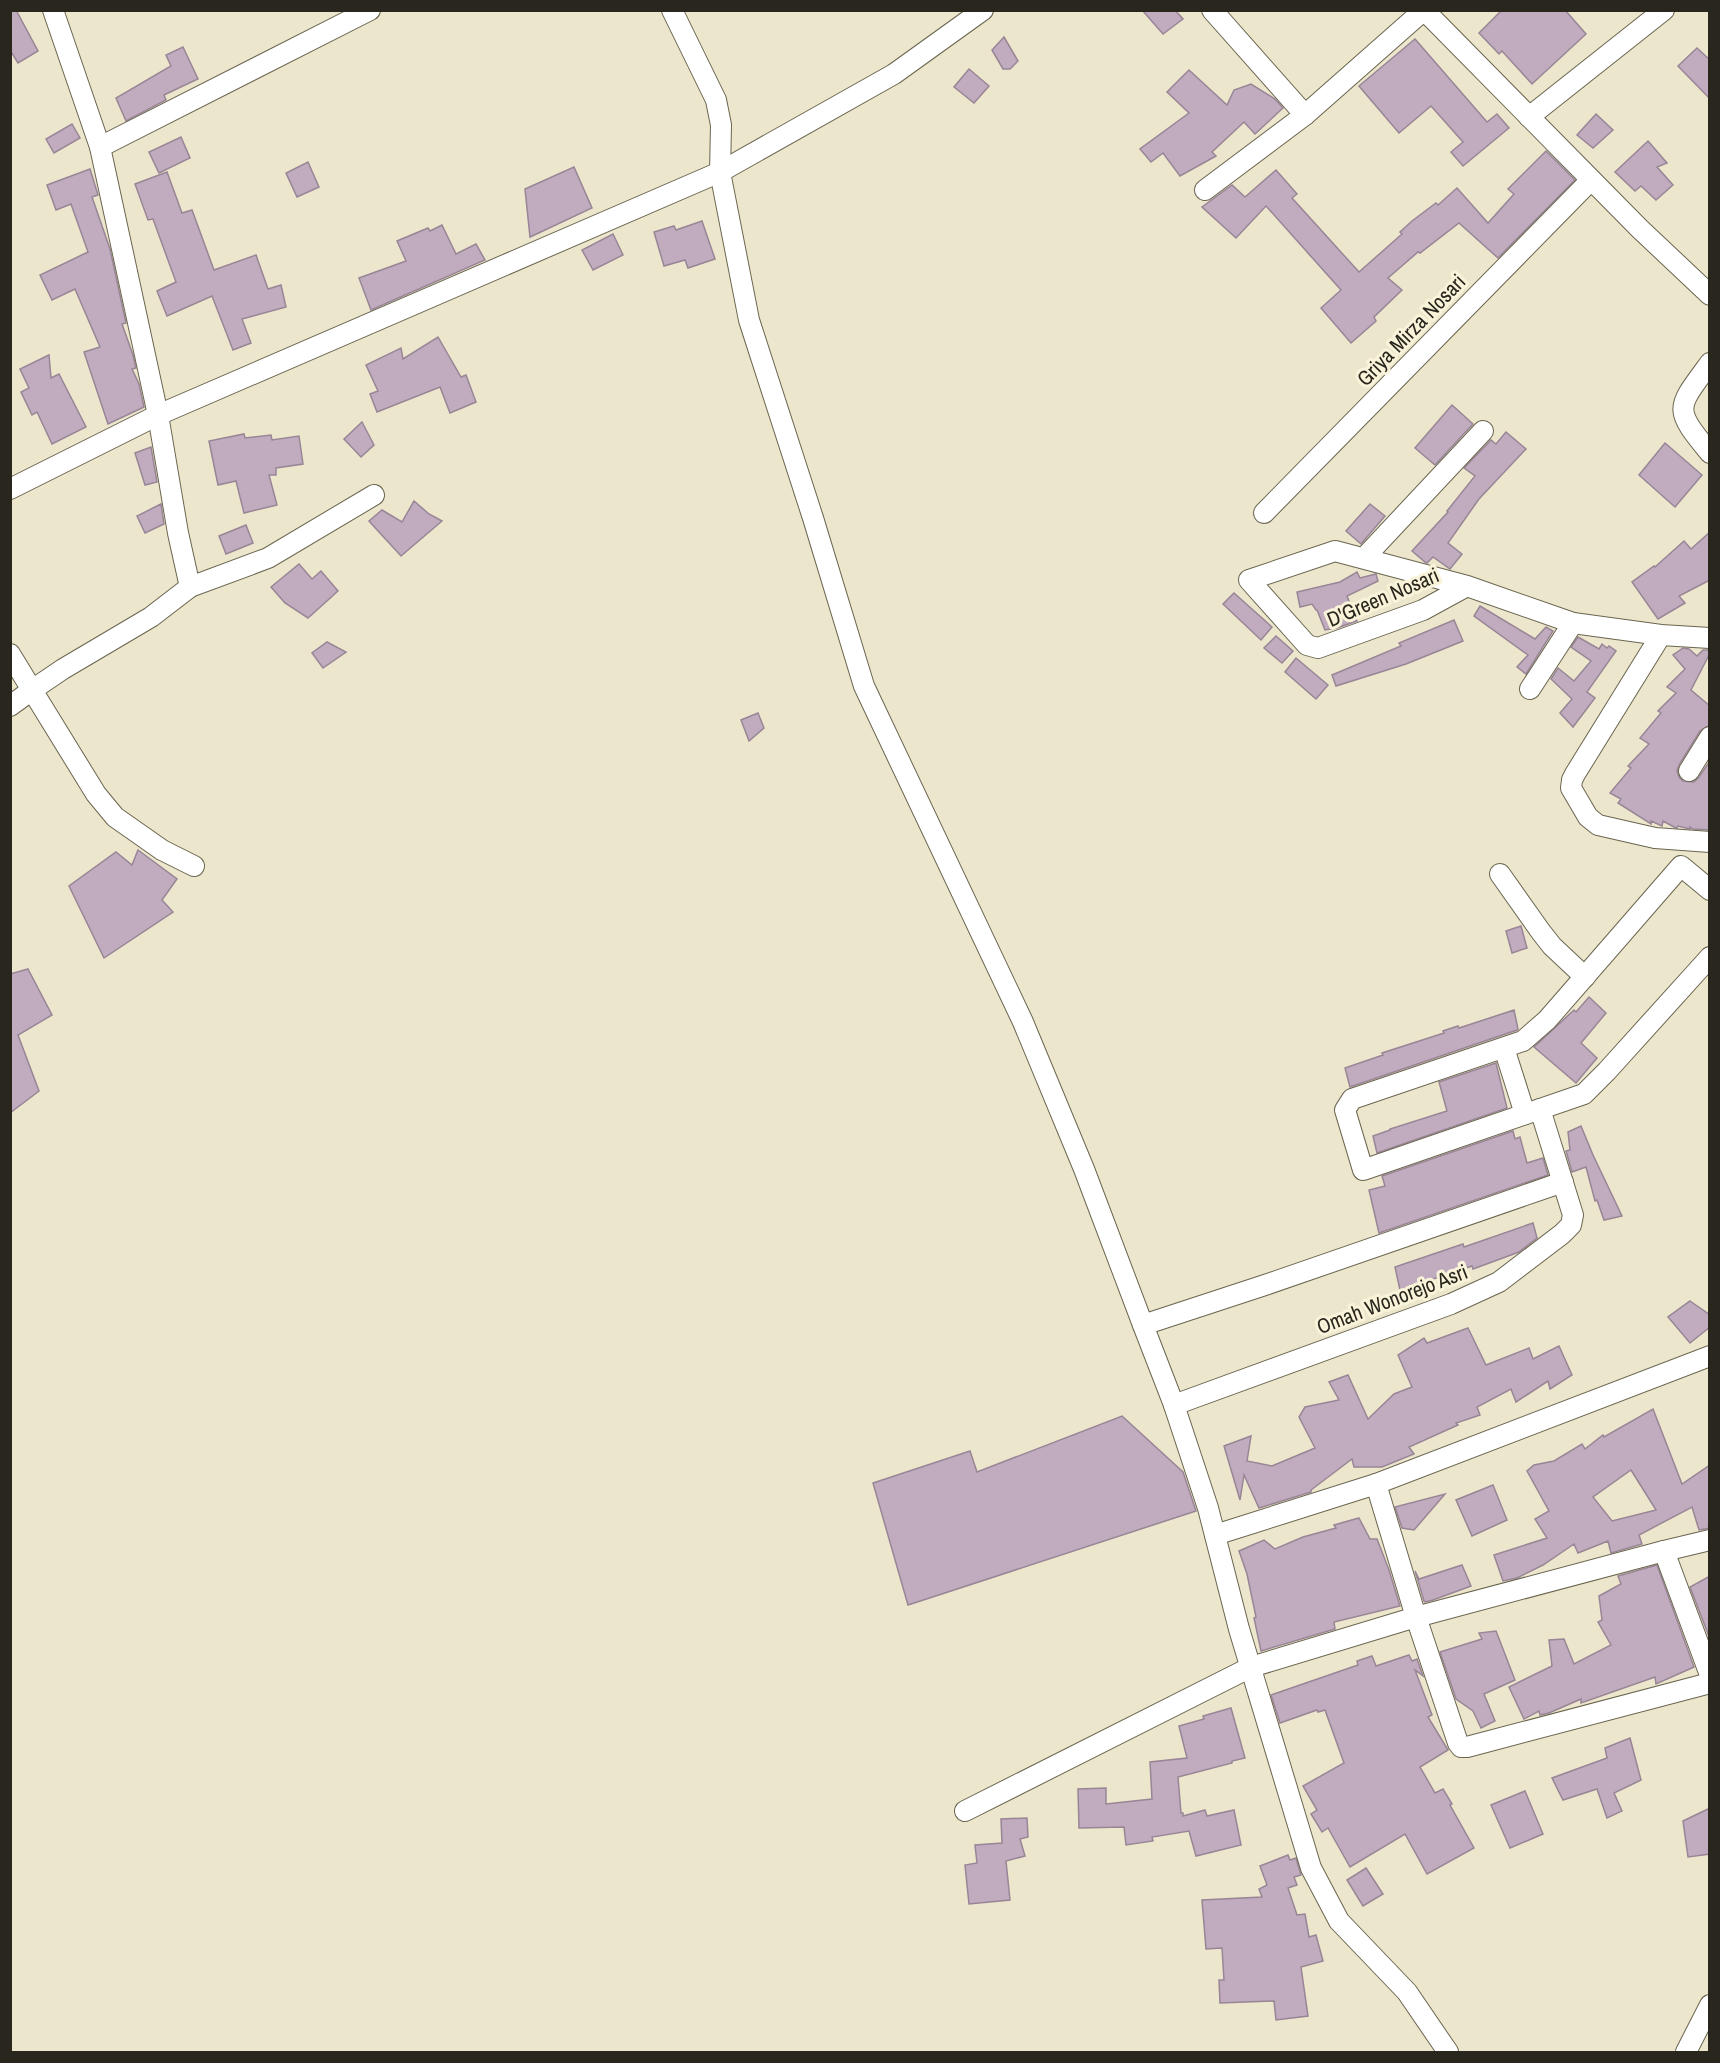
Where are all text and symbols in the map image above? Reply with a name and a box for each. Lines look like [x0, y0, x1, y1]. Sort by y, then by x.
street label: Griya Mirza Nosari [1350, 268, 1472, 392]
street label: D'Green Nosari [1323, 560, 1443, 634]
street label: Omah Wonorejo Asri [1312, 1257, 1472, 1341]

